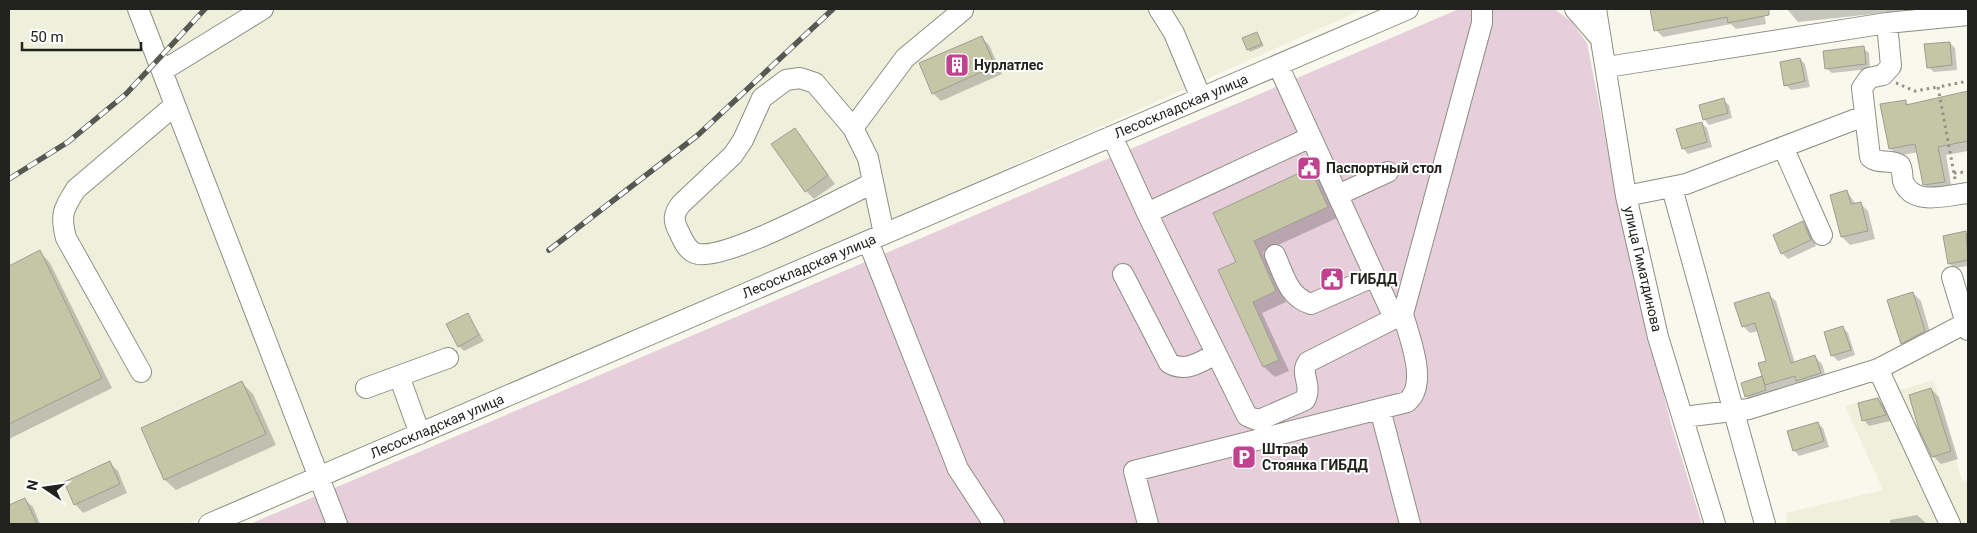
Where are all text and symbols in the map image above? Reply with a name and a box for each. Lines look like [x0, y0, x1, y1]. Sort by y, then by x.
scale bar [22, 20, 141, 52]
text: 50 m [30, 28, 64, 46]
building icon: Нурлатлес [944, 52, 970, 78]
place label: Нурлатлес [974, 57, 1044, 73]
street label: Лесоскладская улица [1112, 71, 1250, 141]
public building icon: Паспортный стол [1296, 155, 1322, 181]
place label: Паспортный стол [1326, 160, 1442, 176]
street label: улица Гиматдинова [1621, 205, 1665, 333]
street label: Лесоскладская улица [740, 231, 878, 301]
public building icon: ГИБДД [1319, 266, 1345, 292]
place label: ГИБДД [1350, 271, 1398, 287]
street label: Лесоскладская улица [368, 391, 506, 461]
place label: Штраф Стоянка ГИБДД [1262, 441, 1369, 473]
parking icon: Штраф Стоянка ГИБДД [1231, 444, 1257, 470]
north arrow [20, 463, 70, 513]
text: N [23, 478, 41, 492]

